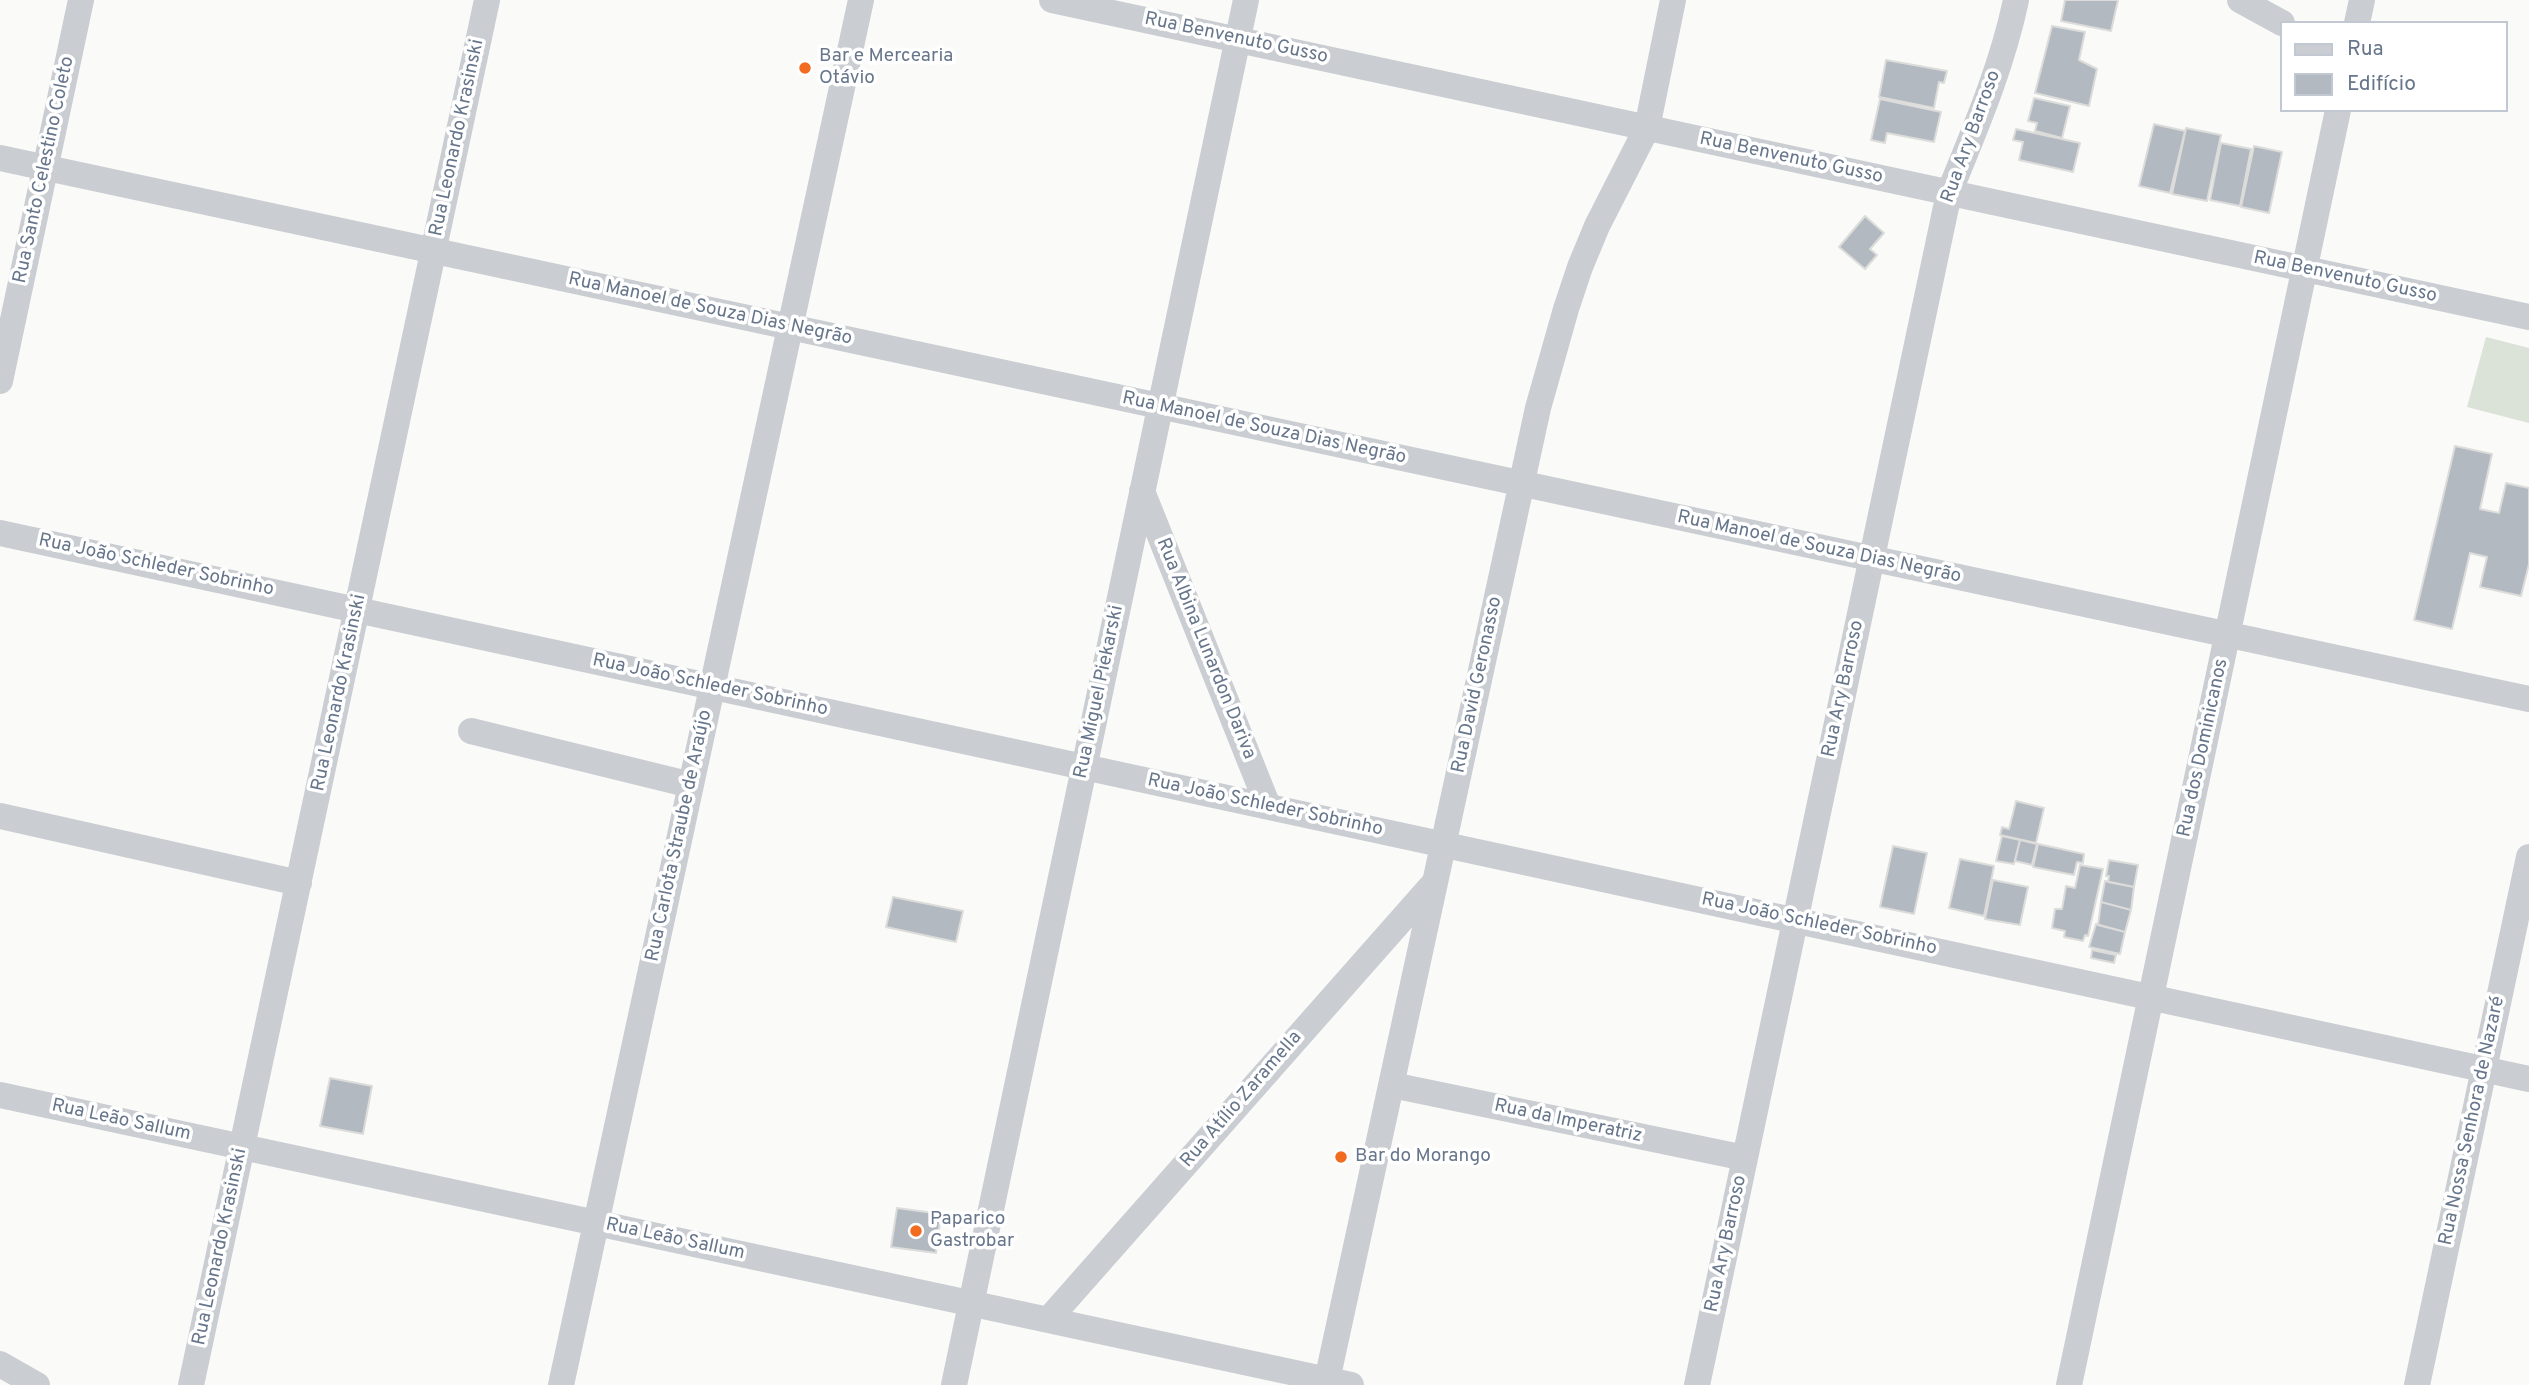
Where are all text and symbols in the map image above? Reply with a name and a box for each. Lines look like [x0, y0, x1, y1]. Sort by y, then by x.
street label: Rua Benvenuto Gusso [1142, 8, 1330, 70]
legend [2280, 21, 2508, 112]
text: Rua [2347, 36, 2384, 63]
street label: Rua Leonardo Krasinski [426, 37, 490, 239]
place label: Bar e Mercearia Otávio [819, 46, 953, 90]
street label: Rua Santo Celestino Coleto [10, 54, 80, 286]
marker: Bar e Mercearia Otávio [797, 60, 813, 76]
street label: Rua Ary Barroso [1937, 68, 2007, 206]
text: Edifício [2347, 71, 2416, 98]
street label: Rua Benvenuto Gusso [1697, 128, 1885, 190]
street label: Rua Benvenuto Gusso [2251, 247, 2439, 309]
street label: Rua Manoel de Souza Dias Negrão [566, 269, 854, 351]
street label: Rua Manoel de Souza Dias Negrão [1120, 388, 1408, 470]
street label: Rua Manoel de Souza Dias Negrão [1675, 507, 1963, 589]
street label: Rua João Schleder Sobrinho [36, 530, 276, 602]
street label: Rua Albina Lunardon Dariva [1150, 535, 1260, 763]
street label: Rua Leonardo Krasinski [308, 592, 372, 794]
street label: Rua David Geronasso [1448, 595, 1508, 775]
street label: Rua Miguel Piekarski [1070, 603, 1130, 781]
street label: Rua Ary Barroso [1818, 618, 1870, 760]
street label: Rua João Schleder Sobrinho [590, 650, 830, 722]
street label: Rua dos Dominicanos [2174, 657, 2234, 839]
street label: Rua Carlota Straube de Araújo [642, 708, 718, 964]
street label: Rua João Schleder Sobrinho [1145, 770, 1385, 842]
street label: Rua João Schleder Sobrinho [1699, 889, 1939, 961]
street label: Rua Nossa Senhora de Nazaré [2435, 994, 2511, 1248]
street label: Rua Atílio Zaramella [1176, 1027, 1308, 1173]
street label: Rua Leão Sallum [49, 1095, 193, 1147]
street label: Rua da Imperatriz [1492, 1095, 1644, 1149]
street label: Rua Leonardo Krasinski [189, 1146, 253, 1348]
place label: Bar do Morango [1355, 1146, 1491, 1168]
marker: Bar do Morango [1333, 1149, 1349, 1165]
street label: Rua Ary Barroso [1701, 1173, 1753, 1315]
place label: Paparico Gastrobar [930, 1209, 1014, 1253]
street label: Rua Leão Sallum [603, 1214, 747, 1266]
marker: Paparico Gastrobar [908, 1223, 924, 1239]

